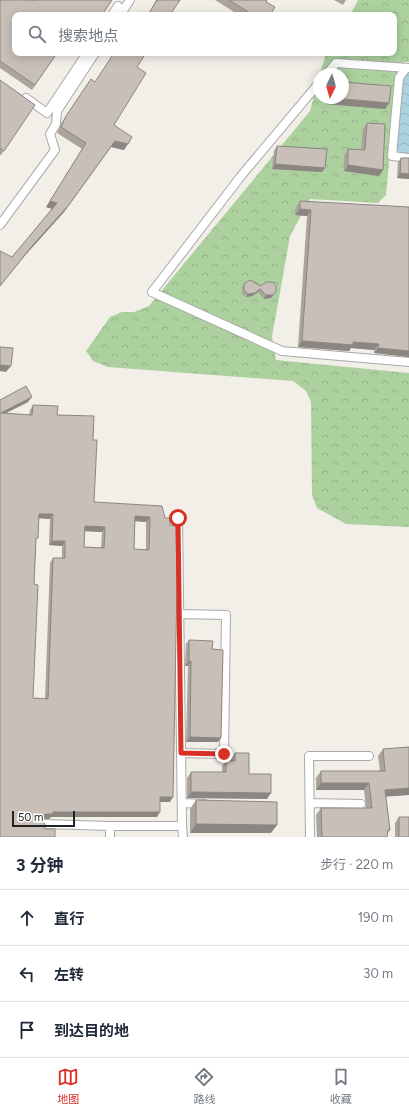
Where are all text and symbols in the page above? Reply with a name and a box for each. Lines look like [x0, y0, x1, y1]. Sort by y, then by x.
search box [12, 12, 397, 56]
icon: search [26, 23, 48, 45]
text: 搜索地点 [58, 27, 118, 45]
north arrow [313, 68, 349, 104]
route start [169, 509, 187, 527]
route end [215, 745, 233, 763]
scale bar [12, 809, 75, 828]
text: 50 m [18, 811, 43, 824]
text: 3 分钟 [16, 855, 64, 875]
text: 步行 · 220 m [320, 857, 393, 872]
icon: ahead [16, 907, 38, 929]
text: 直行 [54, 910, 84, 928]
text: 190 m [358, 910, 393, 925]
icon: left [16, 963, 38, 985]
text: 左转 [54, 966, 84, 984]
text: 30 m [363, 966, 393, 981]
icon: arrive [16, 1019, 38, 1041]
text: 到达目的地 [54, 1022, 129, 1040]
tab: 地图 [57, 1066, 79, 1106]
tab: 路线 [193, 1066, 215, 1106]
tab: 收藏 [330, 1066, 352, 1106]

